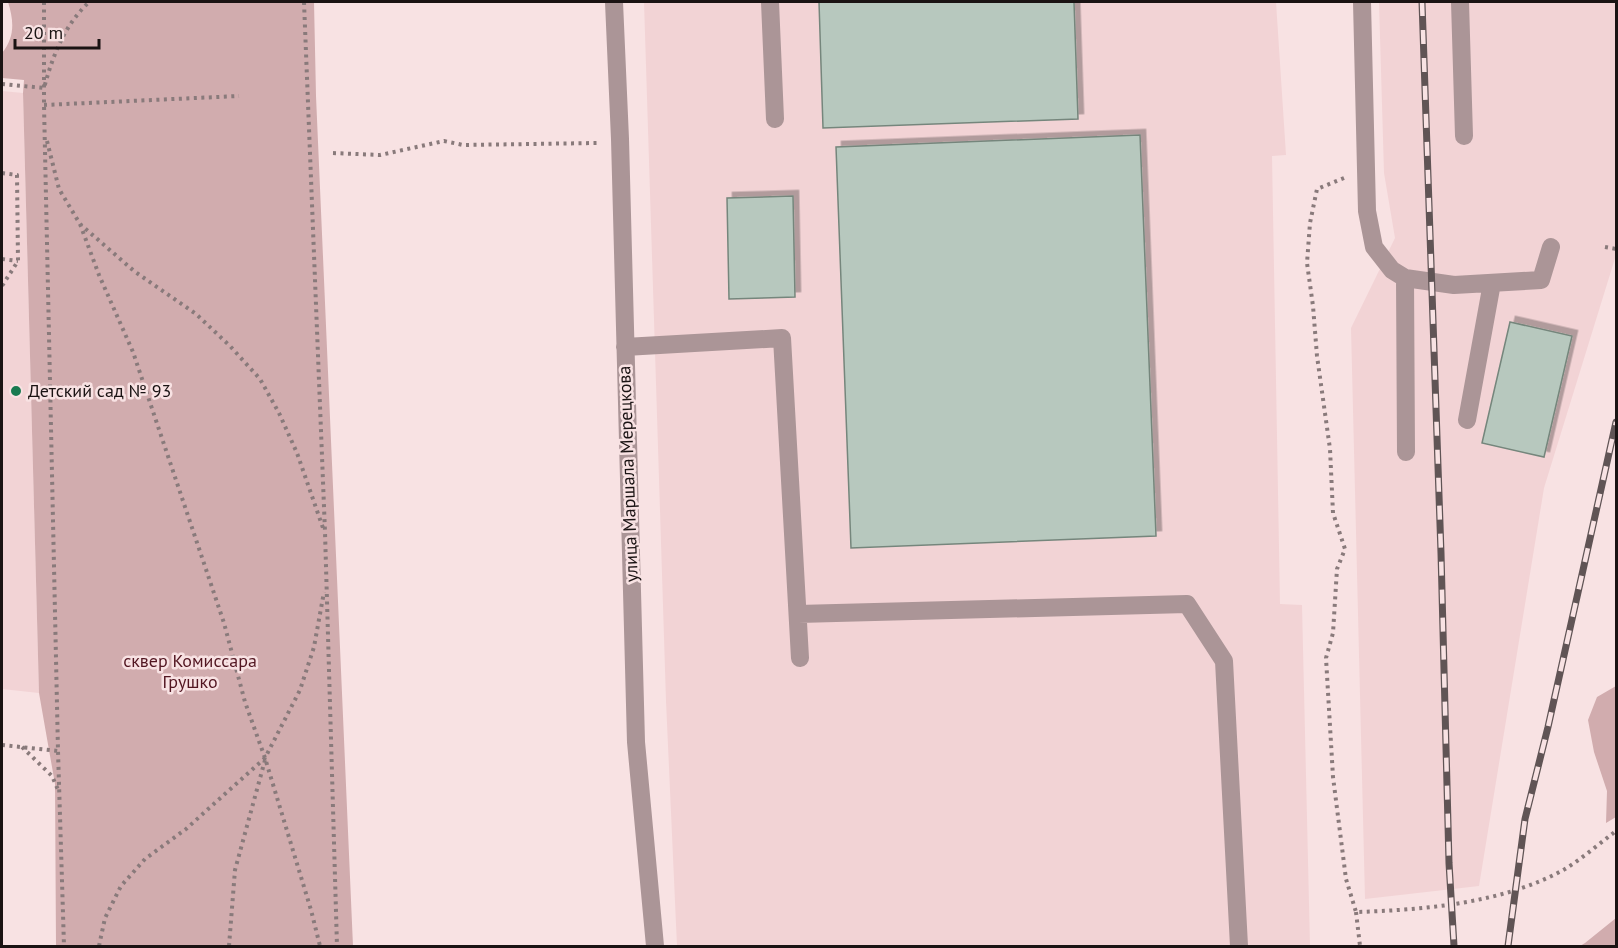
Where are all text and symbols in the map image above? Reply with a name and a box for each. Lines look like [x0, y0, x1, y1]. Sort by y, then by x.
scale bar [15, 12, 99, 50]
text: 20 m [24, 21, 63, 44]
street label: улица Маршала Мерецкова [612, 365, 643, 583]
place label: Детский сад № 93 [28, 379, 171, 402]
marker: Детский сад № 93 [9, 384, 23, 398]
park label: сквер Комиссара Грушко [123, 649, 257, 693]

